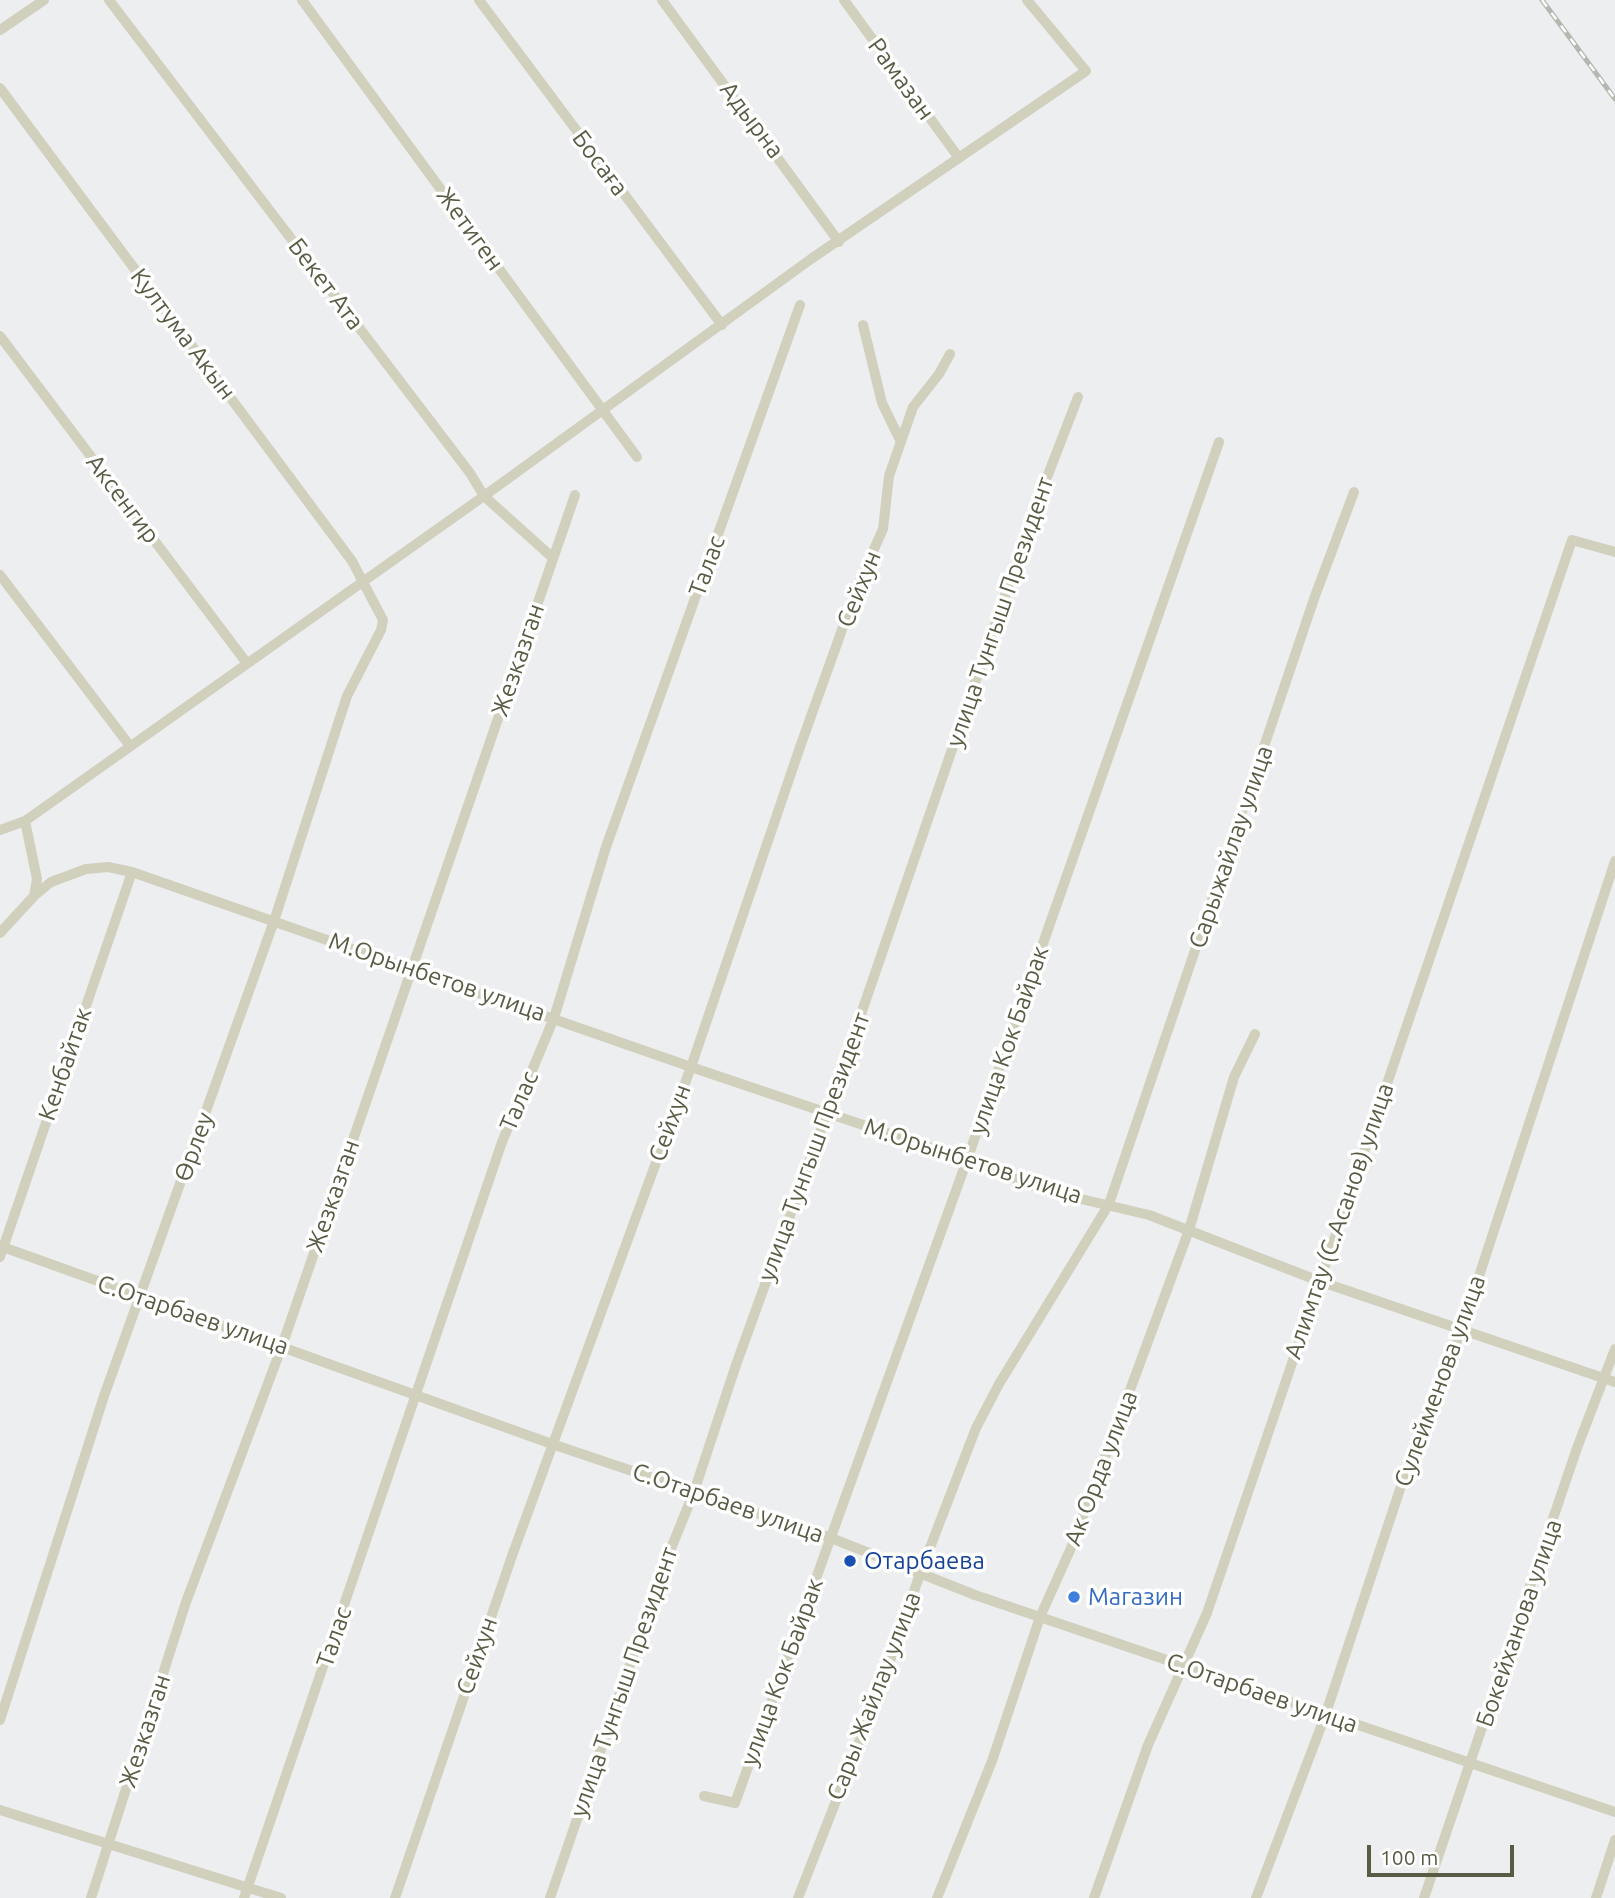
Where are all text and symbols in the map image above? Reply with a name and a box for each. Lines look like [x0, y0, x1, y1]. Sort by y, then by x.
street label: Рамазан [862, 32, 940, 126]
street label: Адырна [714, 76, 790, 164]
street label: Босаға [566, 125, 634, 201]
street label: Жетиген [430, 182, 510, 276]
street label: Бекет Ата [282, 232, 370, 336]
street label: Култума Акын [124, 263, 242, 405]
street label: Аксенгир [80, 449, 166, 549]
street label: улица Тунгыш Президент [940, 473, 1060, 751]
street label: Талас [683, 532, 731, 600]
street label: Сейхун [831, 547, 887, 631]
street label: Жезказган [485, 600, 551, 720]
street label: Сарыжайлау улица [1183, 742, 1279, 952]
street label: М.Орынбетов улица [325, 926, 549, 1028]
street label: улица Кок Байрак [963, 942, 1055, 1138]
street label: Кенбайтак [32, 1004, 98, 1124]
street label: улица Тунгыш Президент [752, 1009, 876, 1285]
street label: Талас [494, 1067, 544, 1135]
street label: Алимтау (С.Асанов) улица [1278, 1079, 1400, 1363]
street label: Сейхун [643, 1081, 697, 1165]
street label: Өрлеу [168, 1108, 220, 1186]
street label: М.Орынбетов улица [860, 1112, 1086, 1210]
street label: Жезказган [300, 1136, 366, 1256]
street label: С.Отарбаев улица [94, 1269, 292, 1361]
street label: Сулейменова улица [1388, 1271, 1492, 1491]
street label: Ак Орда улица [1058, 1386, 1144, 1550]
street label: С.Отарбаев улица [629, 1457, 827, 1549]
street label: Бокейханова улица [1470, 1515, 1568, 1731]
street label: улица Тунгыш Президент [564, 1543, 684, 1821]
place label: Отарбаева [864, 1547, 985, 1575]
marker: Отарбаева [842, 1553, 858, 1569]
street label: улица Кок Байрак [735, 1574, 829, 1770]
place label: Магазин [1088, 1583, 1183, 1611]
street label: Сары Жайлау улица [821, 1588, 927, 1804]
marker: Магазин [1066, 1589, 1082, 1605]
street label: Талас [310, 1603, 358, 1671]
street label: Сейхун [450, 1614, 504, 1698]
street label: С.Отарбаев улица [1163, 1647, 1361, 1739]
street label: Жезказган [113, 1671, 177, 1791]
scale bar [1370, 1832, 1517, 1876]
text: 100 m [1380, 1845, 1438, 1869]

